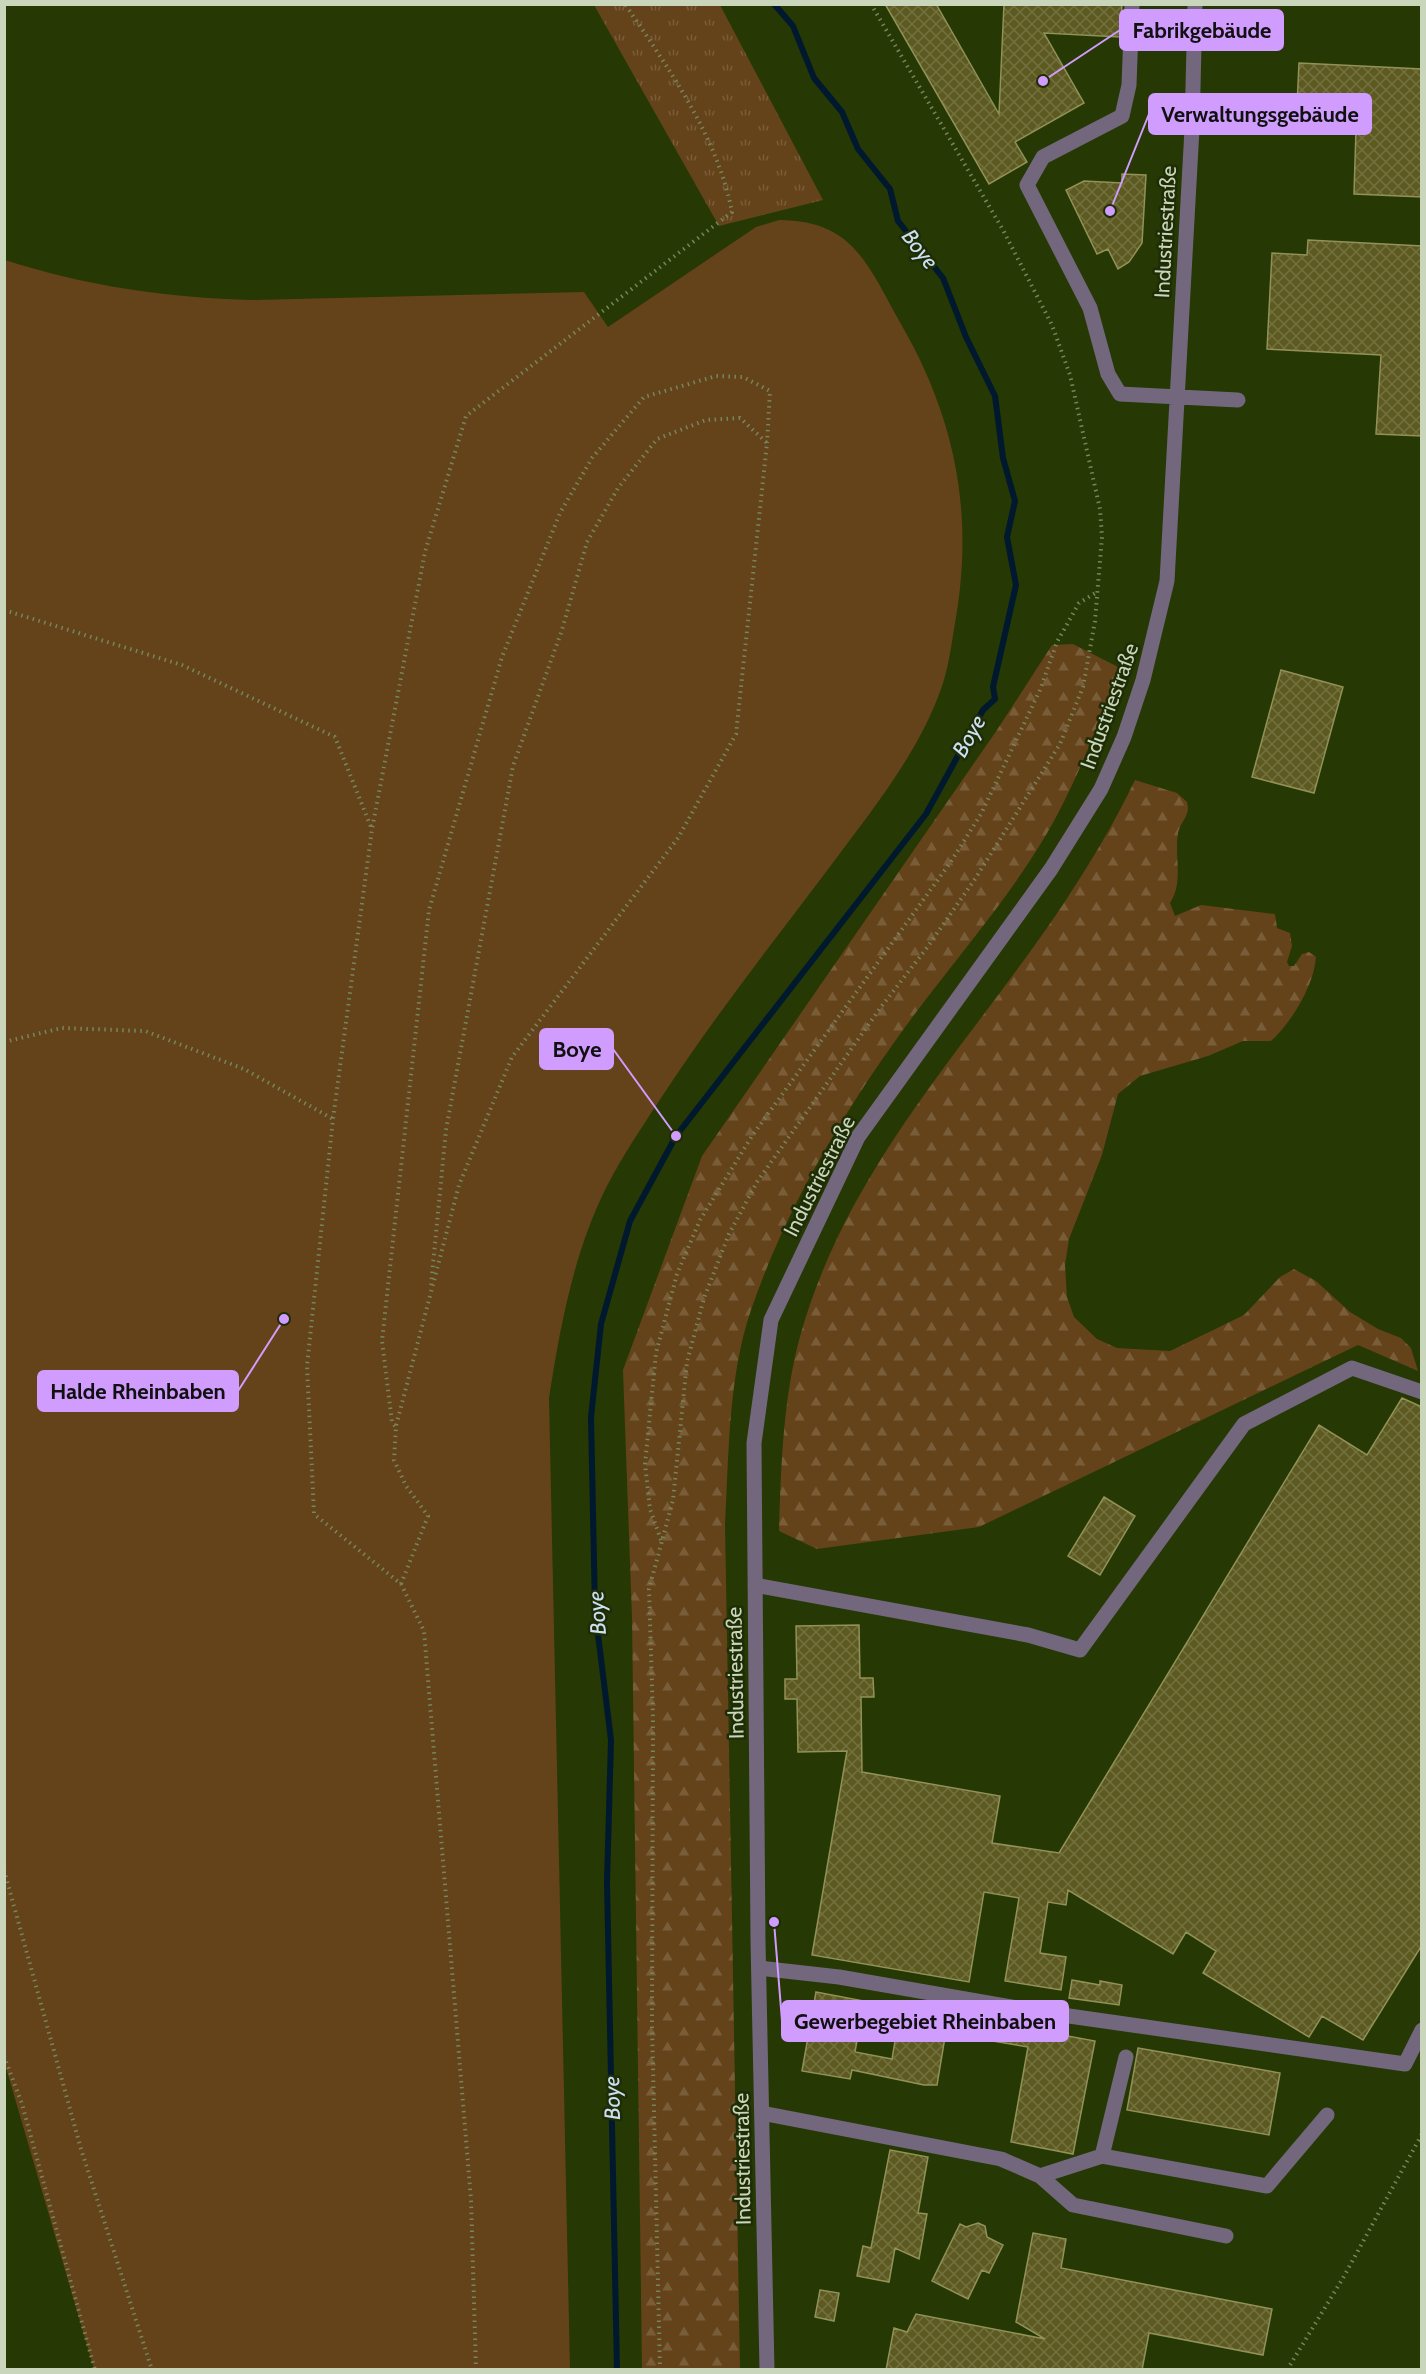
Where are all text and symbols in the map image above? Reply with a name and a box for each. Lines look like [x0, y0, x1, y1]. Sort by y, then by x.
callout: Fabrikgebäude [1120, 10, 1283, 50]
text: Fabrikgebäude [1133, 17, 1271, 44]
callout: Verwaltungsgebäude [1149, 94, 1371, 134]
text: Verwaltungsgebäude [1161, 101, 1359, 128]
street label: Industriestraße [1149, 165, 1181, 299]
water label: Boye [896, 224, 944, 274]
street label: Industriestraße [1075, 639, 1143, 772]
water label: Boye [946, 710, 992, 762]
callout: Boye [540, 1029, 613, 1069]
text: Boye [553, 1036, 601, 1063]
street label: Industriestraße [778, 1111, 860, 1241]
callout: Halde Rheinbaben [38, 1371, 238, 1411]
text: Halde Rheinbaben [50, 1378, 226, 1405]
water label: Boye [582, 1590, 612, 1636]
street label: Industriestraße [721, 1606, 749, 1739]
callout: Gewerbegebiet Rheinbaben [782, 2001, 1068, 2041]
text: Gewerbegebiet Rheinbaben [794, 2008, 1056, 2035]
water label: Boye [598, 2076, 626, 2120]
street label: Industriestraße [728, 2092, 756, 2225]

